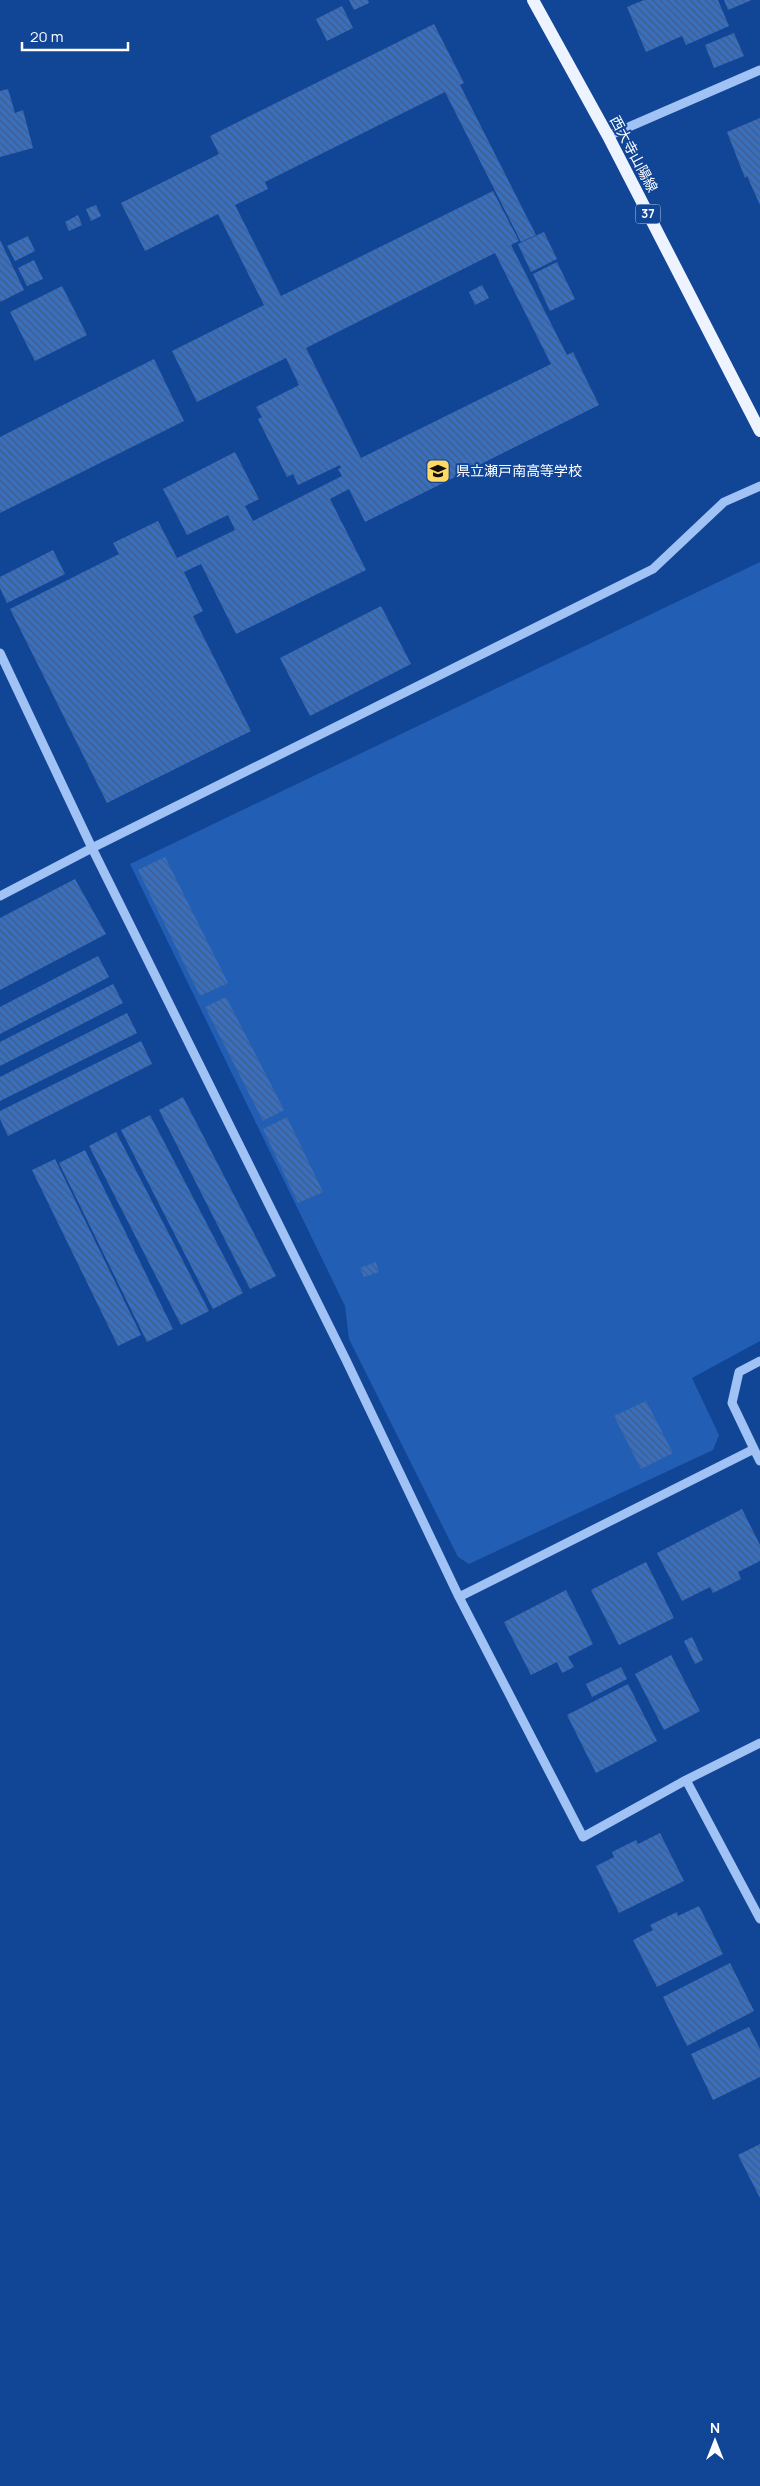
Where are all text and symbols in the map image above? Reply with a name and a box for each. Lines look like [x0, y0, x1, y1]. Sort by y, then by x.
scale bar [22, 20, 129, 52]
text: 20 m [30, 26, 63, 47]
street label: 西大寺山陽線 [606, 112, 663, 195]
road number: 37 [636, 204, 660, 223]
school or university icon: 県立瀬戸南高等学校 [425, 458, 451, 484]
place label: 県立瀬戸南高等学校 [456, 461, 582, 480]
north arrow [690, 2416, 740, 2466]
text: N [710, 2418, 720, 2437]

